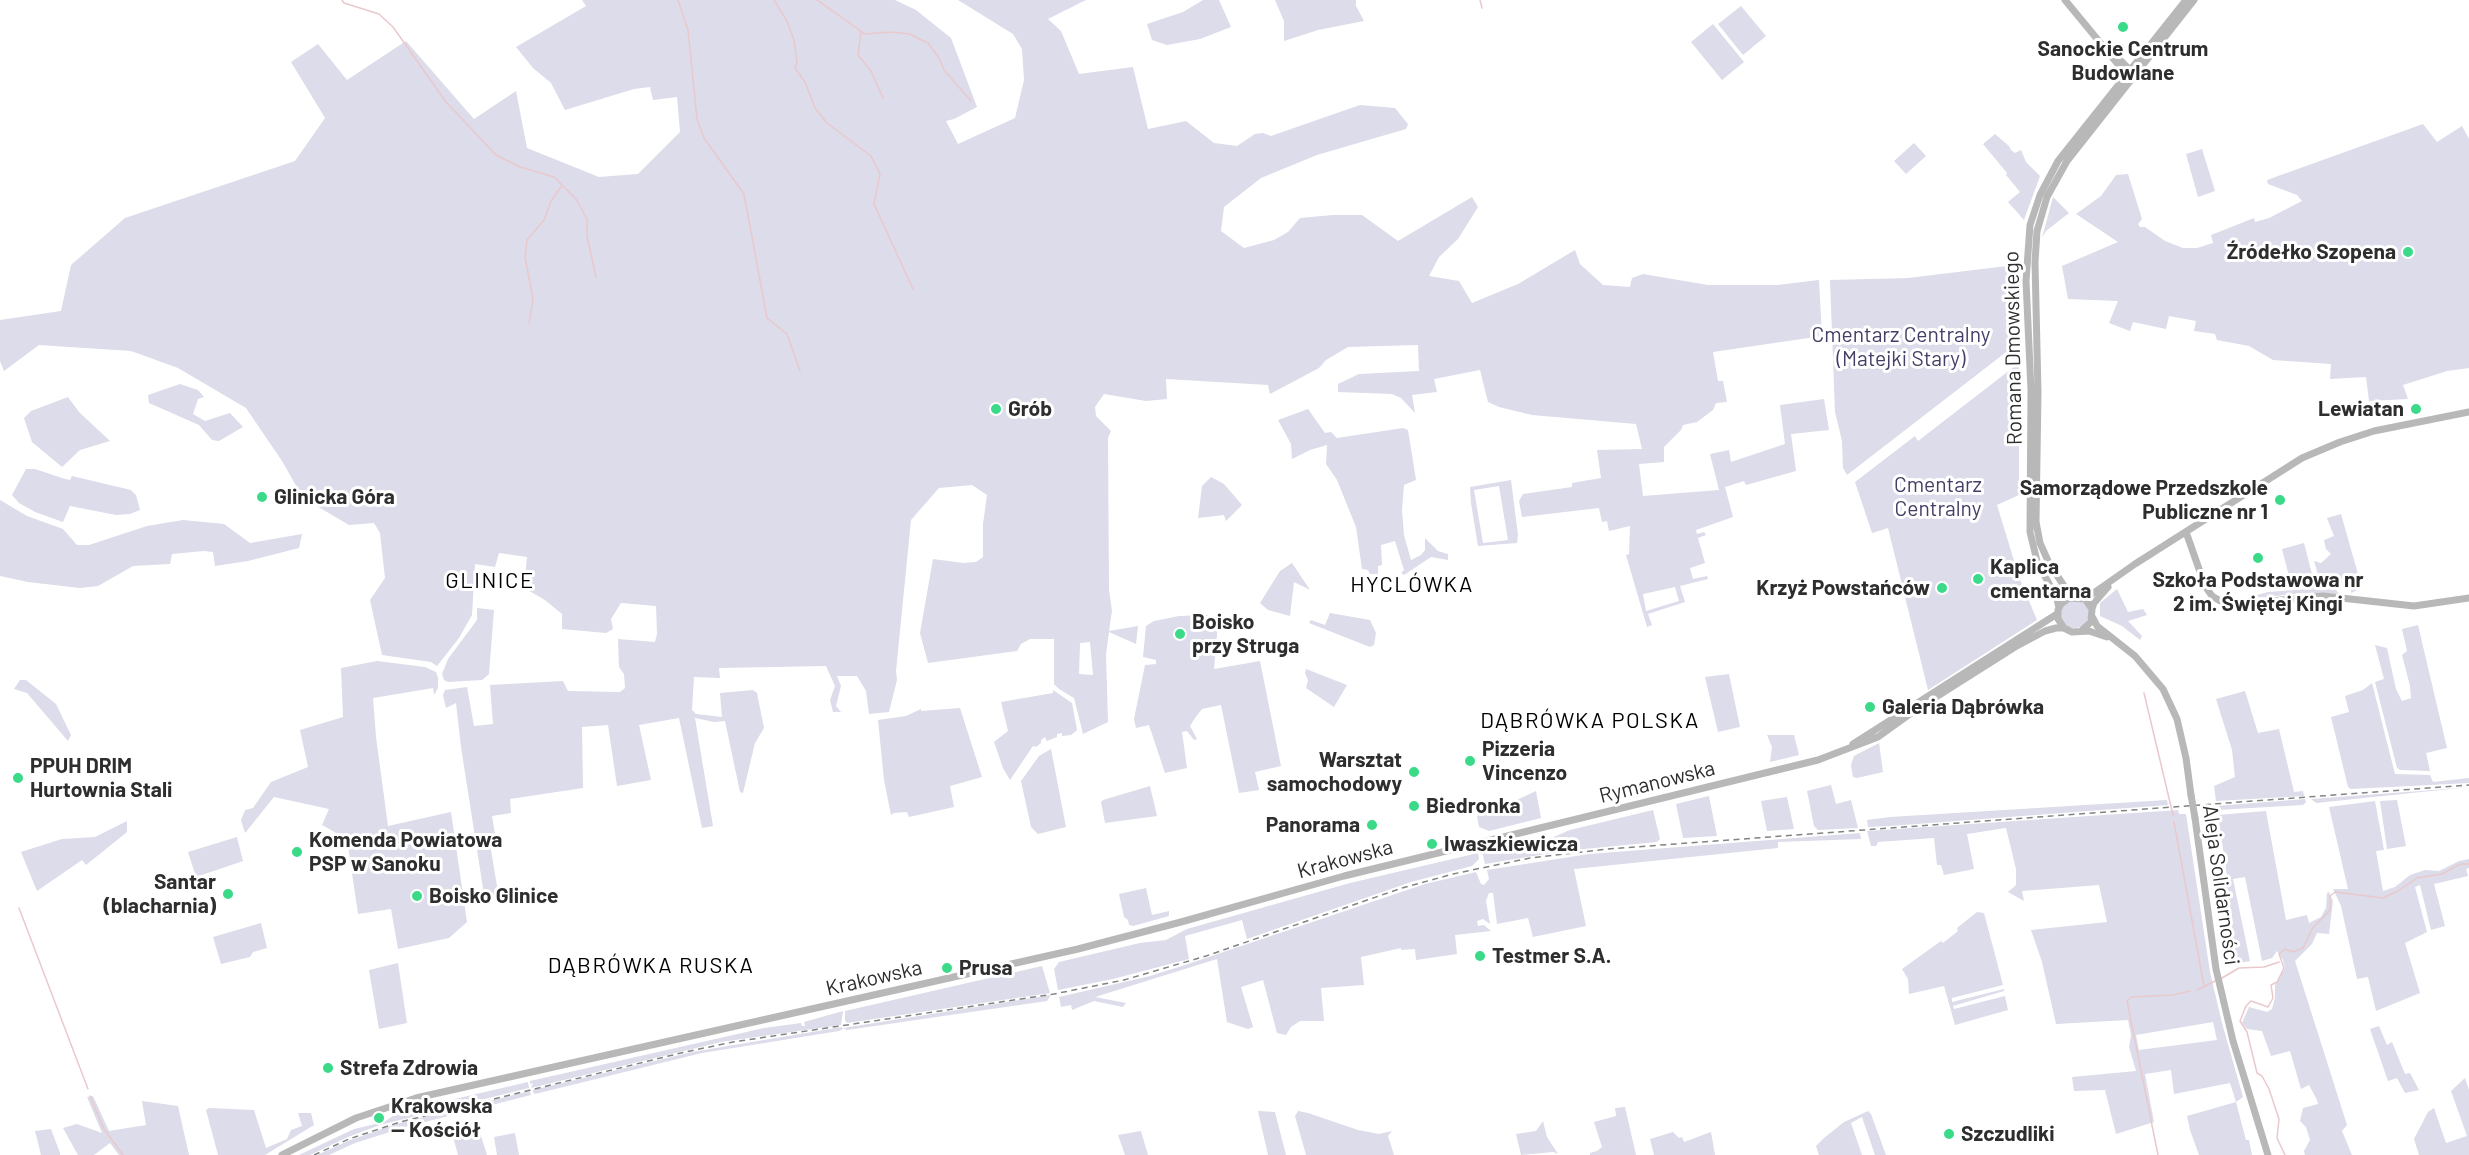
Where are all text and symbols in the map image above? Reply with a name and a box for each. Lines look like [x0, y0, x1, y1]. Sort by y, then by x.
marker: Sanockie Centrum Budowlane [2116, 20, 2130, 34]
place label: Sanockie Centrum Budowlane [2038, 36, 2208, 86]
place label: Źródełko Szopena [2227, 239, 2396, 265]
marker: Źródełko Szopena [2401, 245, 2415, 259]
street label: Romana Dmowskiego [1999, 251, 2027, 445]
park label: Cmentarz Centralny (Matejki Stary) [1812, 322, 1990, 372]
place label: Grób [1008, 396, 1052, 422]
place label: Lewiatan [2318, 396, 2404, 422]
marker: Grób [989, 402, 1003, 416]
marker: Lewiatan [2409, 402, 2423, 416]
park label: Cmentarz Centralny [1894, 472, 1982, 522]
place label: Samorządowe Przedszkole Publiczne nr 1 [2020, 475, 2268, 525]
place label: Glinicka Góra [274, 484, 395, 510]
marker: Glinicka Góra [255, 490, 269, 504]
marker: Samorządowe Przedszkole Publiczne nr 1 [2273, 493, 2287, 507]
marker: Szkoła Podstawowa nr 2 im. Świętej Kingi [2251, 551, 2265, 565]
place label: Kaplica cmentarna [1990, 554, 2091, 604]
place label: Szkoła Podstawowa nr 2 im. Świętej Kingi [2153, 567, 2363, 617]
district label: GLINICE [445, 568, 535, 594]
district label: HYCLÓWKA [1350, 572, 1474, 598]
marker: Kaplica cmentarna [1971, 572, 1985, 586]
place label: Krzyż Powstańców [1756, 575, 1930, 601]
marker: Krzyż Powstańców [1935, 581, 1949, 595]
place label: Boisko przy Struga [1192, 609, 1299, 659]
marker: Boisko przy Struga [1173, 627, 1187, 641]
place label: Galeria Dąbrówka [1882, 694, 2044, 720]
marker: Galeria Dąbrówka [1863, 700, 1877, 714]
district label: DĄBRÓWKA POLSKA [1480, 708, 1700, 734]
place label: Pizzeria Vincenzo [1482, 736, 1567, 786]
place label: Warsztat samochodowy [1267, 747, 1402, 797]
place label: PPUH DRIM Hurtownia Stali [30, 753, 172, 803]
marker: Pizzeria Vincenzo [1463, 754, 1477, 768]
street label: Rymanowska [1596, 755, 1718, 809]
marker: Warsztat samochodowy [1407, 765, 1421, 779]
marker: PPUH DRIM Hurtownia Stali [11, 771, 25, 785]
place label: Biedronka [1426, 793, 1520, 819]
marker: Biedronka [1407, 799, 1421, 813]
street label: Aleja Solidarności [2197, 803, 2245, 967]
place label: Panorama [1266, 812, 1360, 838]
marker: Panorama [1365, 818, 1379, 832]
place label: Komenda Powiatowa PSP w Sanoku [309, 827, 502, 877]
place label: Iwaszkiewicza [1444, 831, 1578, 857]
street label: Krakowska [1294, 834, 1396, 884]
marker: Iwaszkiewicza [1425, 837, 1439, 851]
marker: Komenda Powiatowa PSP w Sanoku [290, 845, 304, 859]
place label: Santar (blacharnia) [104, 869, 216, 919]
place label: Boisko Glinice [429, 883, 559, 909]
marker: Santar (blacharnia) [221, 887, 235, 901]
marker: Boisko Glinice [410, 889, 424, 903]
place label: Testmer S.A. [1492, 943, 1611, 969]
marker: Testmer S.A. [1473, 949, 1487, 963]
district label: DĄBRÓWKA RUSKA [548, 953, 754, 979]
street label: Krakowska [823, 955, 925, 1001]
place label: Prusa [959, 955, 1013, 981]
marker: Prusa [940, 961, 954, 975]
place label: Strefa Zdrowia [340, 1055, 478, 1081]
marker: Strefa Zdrowia [321, 1061, 335, 1075]
place label: Krakowska — Kościół [391, 1093, 493, 1143]
marker: Krakowska — Kościół [372, 1111, 386, 1125]
place label: Szczudliki [1961, 1121, 2055, 1147]
marker: Szczudliki [1942, 1127, 1956, 1141]

